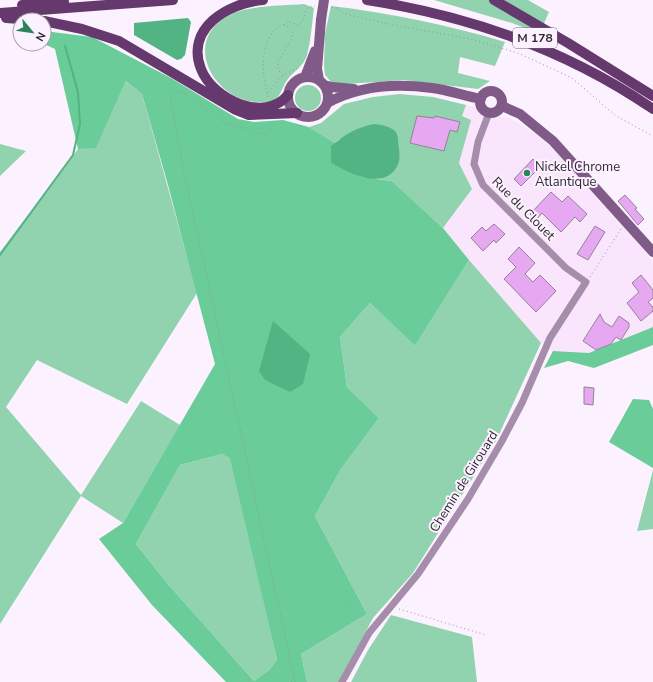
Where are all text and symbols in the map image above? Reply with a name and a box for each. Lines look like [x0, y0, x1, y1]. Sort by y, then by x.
north arrow [12, 12, 52, 52]
road number: M 178 [513, 28, 557, 48]
text: N [32, 29, 49, 44]
place label: Nickel Chrome Atlantique [535, 158, 620, 191]
marker: Nickel Chrome Atlantique [522, 168, 532, 178]
street label: Rue du Clouet [488, 173, 559, 245]
street label: Chemin de Girouard [425, 427, 502, 536]

